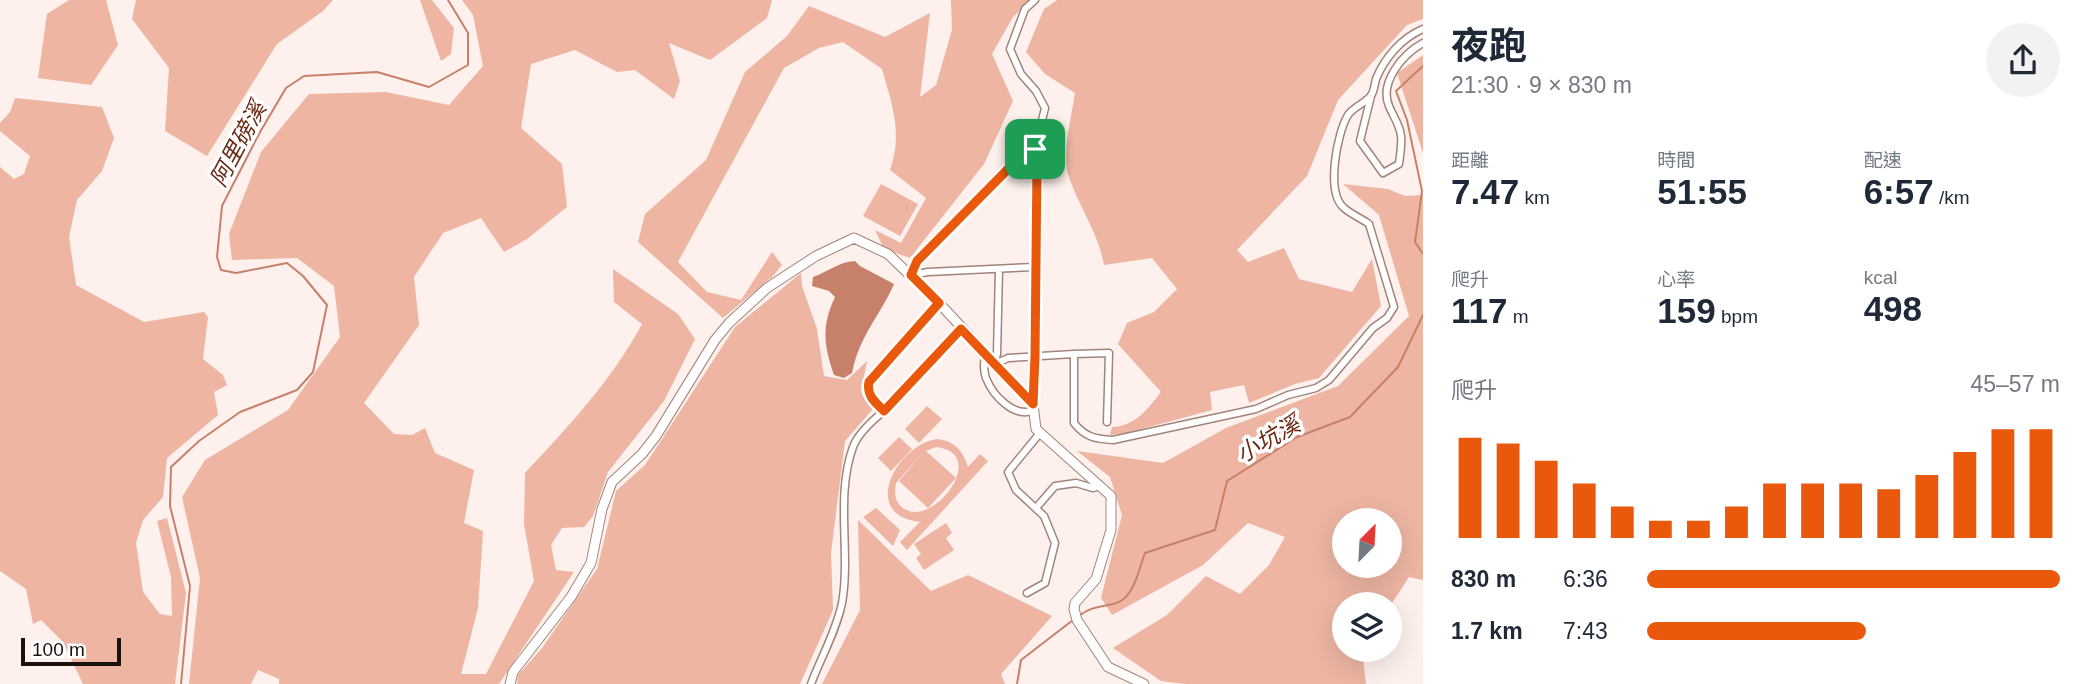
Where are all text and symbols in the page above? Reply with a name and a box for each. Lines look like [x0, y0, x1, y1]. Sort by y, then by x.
button: share [1986, 23, 2060, 97]
text: 夜跑 [1451, 25, 1527, 67]
text: 21:30 · 9 × 830 m [1451, 72, 1632, 98]
water label: 阿里磅溪 [205, 95, 272, 191]
pin [1005, 119, 1065, 179]
icon: arrive [1016, 130, 1054, 168]
text: 距離 [1451, 150, 1489, 171]
text: 時間 [1657, 150, 1695, 171]
text: 配速 [1864, 150, 1902, 171]
text: 7.47 [1451, 172, 1519, 211]
text: 51:55 [1657, 172, 1747, 211]
text: 6:57 [1864, 172, 1934, 211]
text: km [1519, 187, 1550, 208]
text: /km [1934, 187, 1970, 208]
text: kcal [1864, 267, 1897, 288]
text: 爬升 [1451, 269, 1489, 290]
text: 心率 [1657, 269, 1695, 290]
text: 498 [1864, 289, 1922, 328]
text: 117 [1451, 291, 1507, 330]
text: 159 [1657, 291, 1716, 330]
text: m [1507, 306, 1529, 327]
text: bpm [1716, 306, 1758, 327]
text: 45–57 m [1970, 371, 2060, 397]
text: 爬升 [1451, 377, 1497, 403]
water label: 小坑溪 [1232, 409, 1307, 468]
north arrow [1332, 508, 1402, 578]
map controls [1332, 508, 1402, 662]
text: 830 m [1451, 566, 1516, 592]
text: 6:36 [1563, 566, 1608, 592]
button: layers [1332, 592, 1402, 662]
text: 1.7 km [1451, 618, 1523, 644]
text: 7:43 [1563, 618, 1608, 644]
scale bar [21, 635, 121, 667]
text: 100 m [32, 639, 85, 660]

